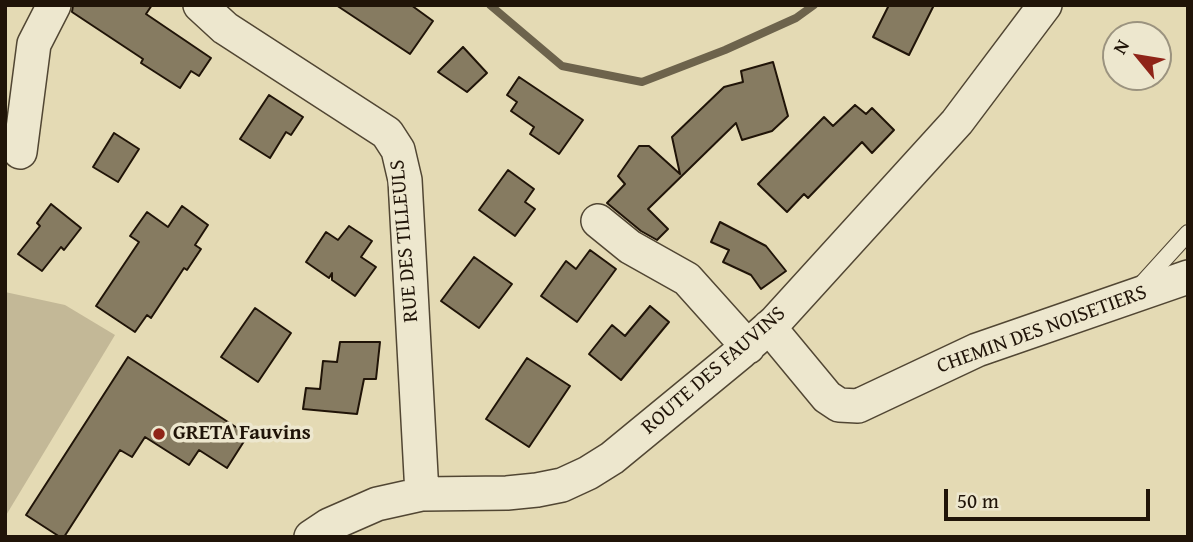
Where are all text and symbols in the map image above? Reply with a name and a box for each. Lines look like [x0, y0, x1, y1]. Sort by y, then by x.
north arrow [1102, 21, 1172, 91]
text: N [1105, 34, 1136, 59]
street label: RUE DES TILLEULS [385, 159, 425, 323]
street label: CHEMIN DES NOISETIERS [934, 280, 1150, 380]
street label: ROUTE DES FAUVINS [637, 302, 791, 440]
place label: GRETA Fauvins [173, 421, 311, 447]
marker: GRETA Fauvins [151, 426, 167, 442]
scale bar [948, 476, 1154, 520]
text: 50 m [957, 485, 999, 516]

